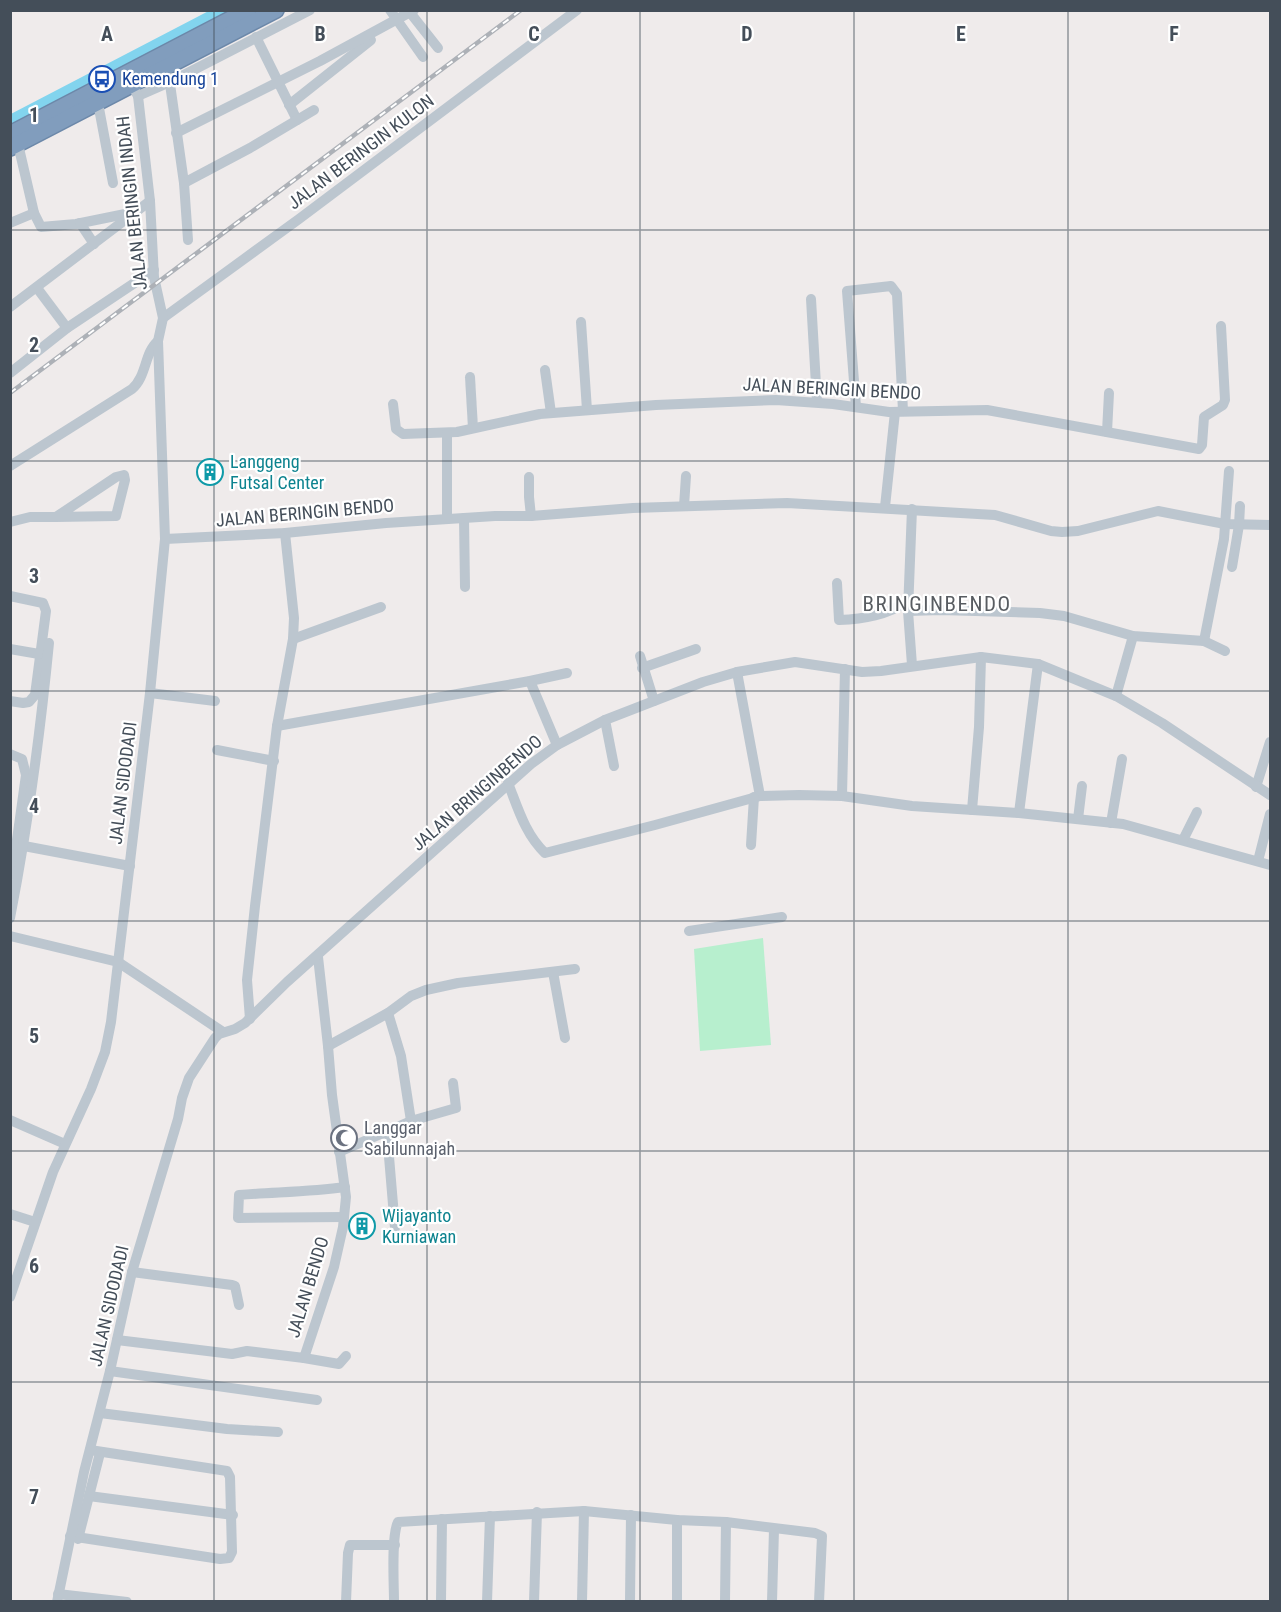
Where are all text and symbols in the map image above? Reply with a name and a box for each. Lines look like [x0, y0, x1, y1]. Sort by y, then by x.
text: A [101, 22, 113, 46]
text: B [314, 22, 326, 46]
text: C [528, 22, 540, 46]
text: D [741, 22, 753, 46]
text: E [956, 22, 966, 46]
text: F [1169, 22, 1179, 46]
bus stop icon: Kemendung 1 [87, 64, 117, 94]
place label: Kemendung 1 [122, 68, 219, 89]
street label: JALAN BERINGIN KULON [283, 90, 438, 213]
text: 1 [29, 103, 39, 127]
street label: JALAN BERINGIN INDAH [112, 115, 151, 291]
text: 2 [29, 333, 39, 357]
street label: JALAN BERINGIN BENDO [742, 373, 922, 404]
place label: Langgeng Futsal Center [230, 451, 325, 493]
building icon: Langgeng Futsal Center [195, 457, 225, 487]
street label: JALAN BERINGIN BENDO [215, 494, 395, 531]
text: 3 [29, 564, 39, 588]
district label: BRINGINBENDO [862, 592, 1012, 616]
street label: JALAN SIDODADI [105, 720, 140, 845]
street label: JALAN BRINGINBENDO [407, 730, 546, 855]
text: 4 [29, 794, 39, 818]
text: 5 [29, 1024, 39, 1048]
place label: Langgar Sabilunnajah [364, 1117, 455, 1159]
mosque icon: Langgar Sabilunnajah [329, 1123, 359, 1153]
place label: Wijayanto Kurniawan [382, 1205, 456, 1247]
building icon: Wijayanto Kurniawan [347, 1211, 377, 1241]
street label: JALAN BENDO [282, 1234, 333, 1340]
street label: JALAN SIDODADI [84, 1243, 133, 1368]
text: 6 [29, 1254, 39, 1278]
text: 7 [29, 1485, 39, 1509]

